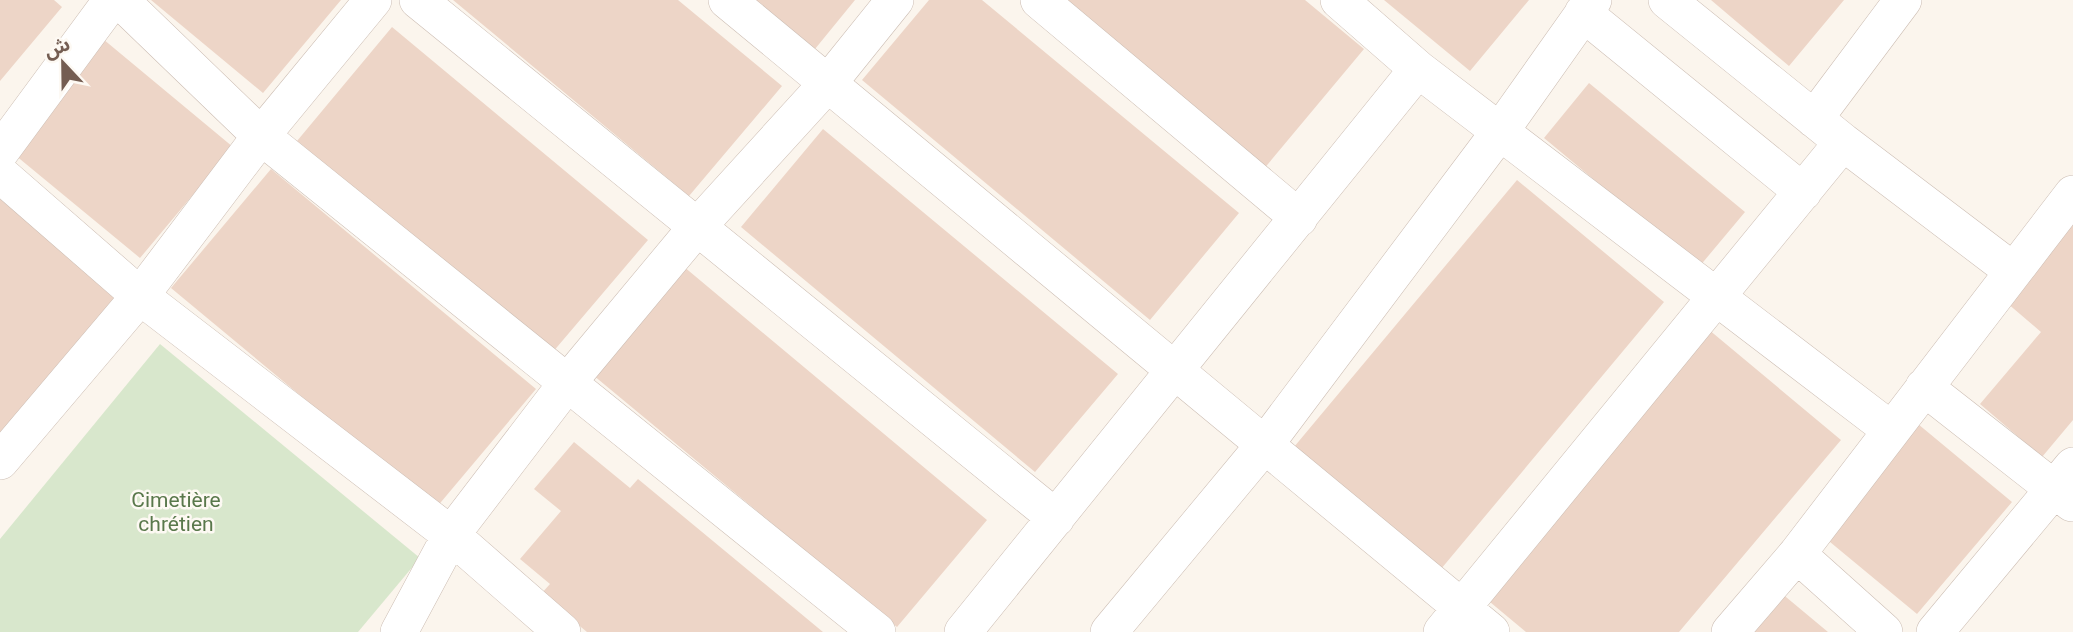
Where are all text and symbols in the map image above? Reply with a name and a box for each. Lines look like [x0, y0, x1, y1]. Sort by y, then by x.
north arrow [28, 28, 98, 98]
text: ش [40, 32, 73, 63]
park label: Cimetière chrétien [131, 488, 221, 536]

